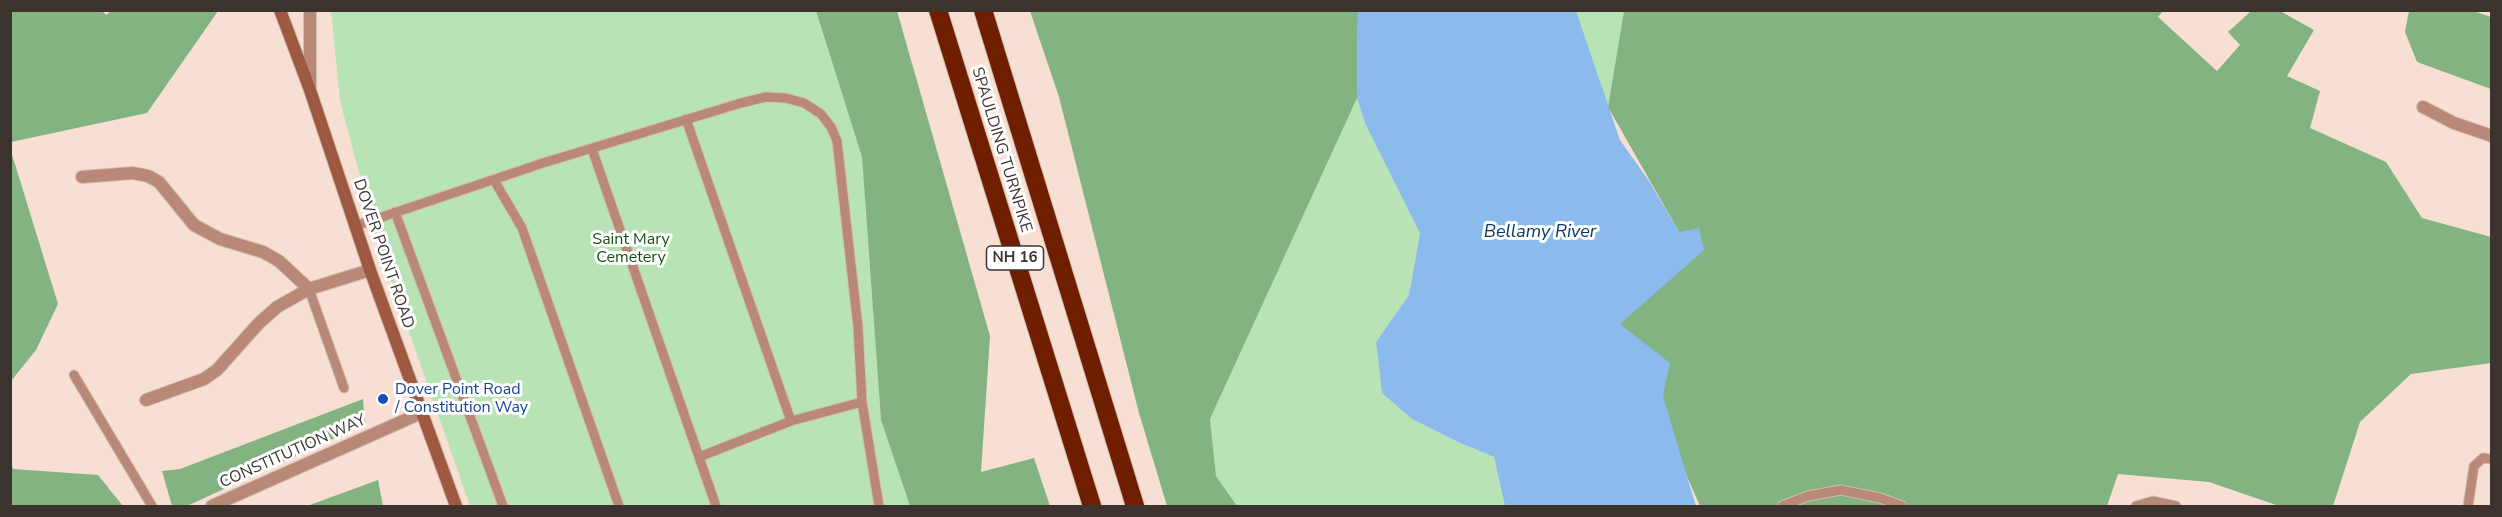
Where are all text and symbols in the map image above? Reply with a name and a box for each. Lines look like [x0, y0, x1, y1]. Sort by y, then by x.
street label: SPAULDING TURNPIKE [967, 65, 1035, 235]
street label: DOVER POINT ROAD [348, 177, 418, 331]
water label: Bellamy River [1484, 222, 1596, 244]
park label: Saint Mary Cemetery [592, 230, 670, 268]
road number: NH 16 [986, 246, 1044, 270]
place label: Dover Point Road / Constitution Way [395, 380, 528, 418]
marker: Dover Point Road / Constitution Way [376, 392, 390, 406]
street label: CONSTITUTION WAY [217, 411, 369, 493]

